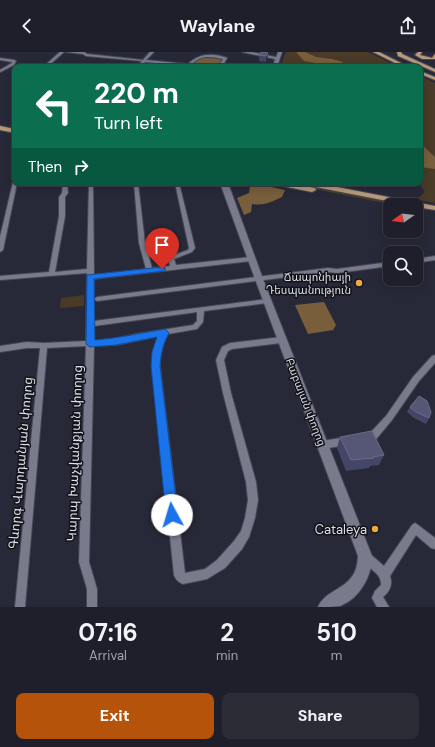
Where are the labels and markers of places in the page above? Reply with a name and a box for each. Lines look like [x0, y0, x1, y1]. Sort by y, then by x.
pin [145, 228, 179, 269]
place label: Ճապոնիայի Դեսպանություն [266, 270, 351, 297]
marker: Ճապոնիայի Դեսպանություն [354, 278, 364, 288]
place label: Cataleya [315, 521, 367, 538]
marker: Cataleya [370, 524, 380, 534]

